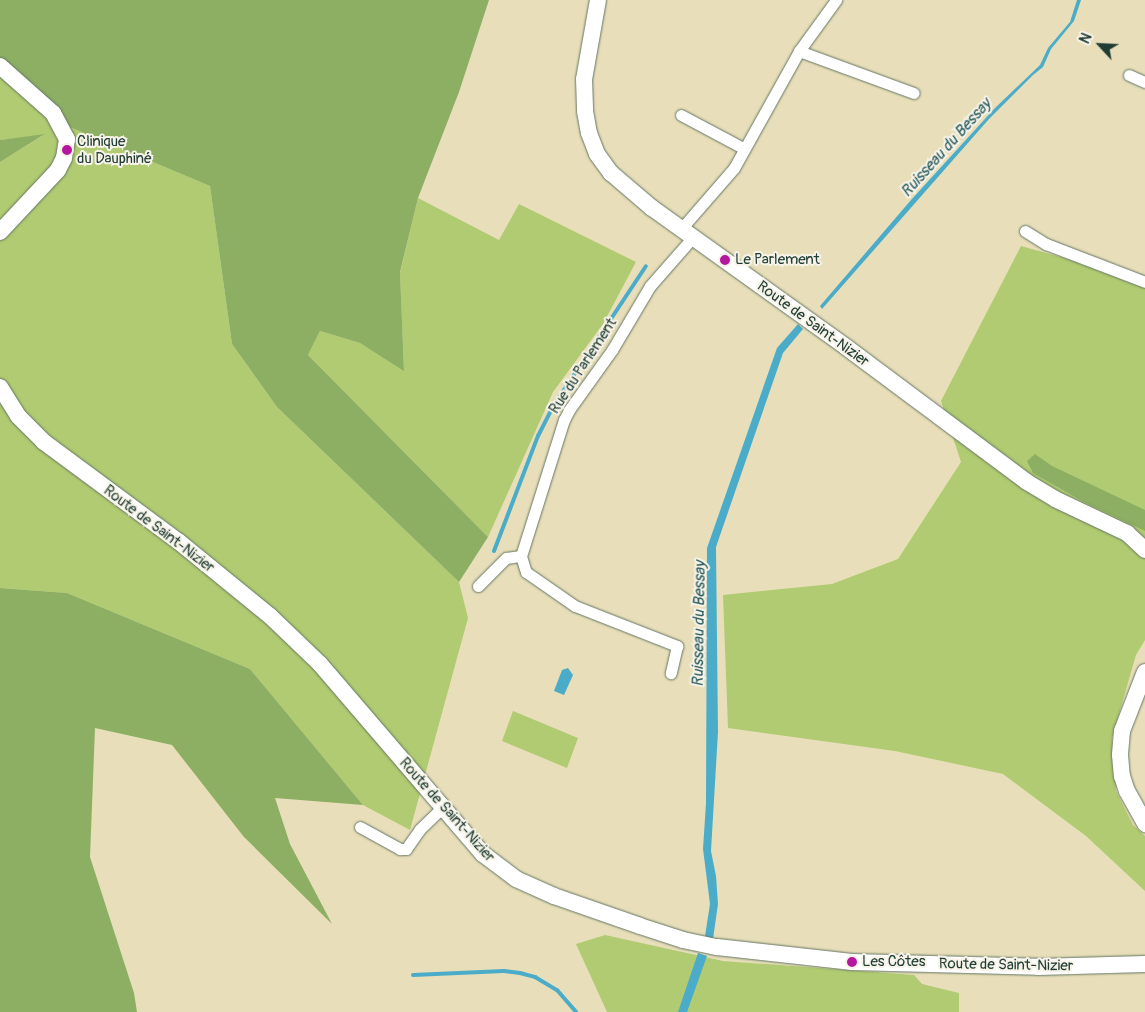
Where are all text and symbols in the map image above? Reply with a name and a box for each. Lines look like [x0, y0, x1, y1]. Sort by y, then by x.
north arrow [1075, 20, 1125, 70]
text: N [1076, 31, 1096, 46]
water label: Ruisseau du Bessay [897, 95, 995, 201]
place label: Clinique du Dauphiné [77, 132, 152, 167]
marker: Clinique du Dauphiné [61, 144, 73, 156]
place label: Le Parlement [735, 251, 820, 269]
marker: Le Parlement [719, 254, 731, 266]
street label: Route de Saint-Nizier [753, 277, 873, 371]
street label: Rue du Parlement [545, 315, 621, 417]
street label: Route de Saint-Nizier [100, 481, 218, 577]
water label: Ruisseau du Bessay [688, 561, 710, 687]
street label: Route de Saint-Nizier [395, 754, 499, 866]
place label: Les Côtes [862, 953, 925, 971]
street label: Route de Saint-Nizier [939, 955, 1073, 975]
marker: Les Côtes [846, 956, 858, 968]

